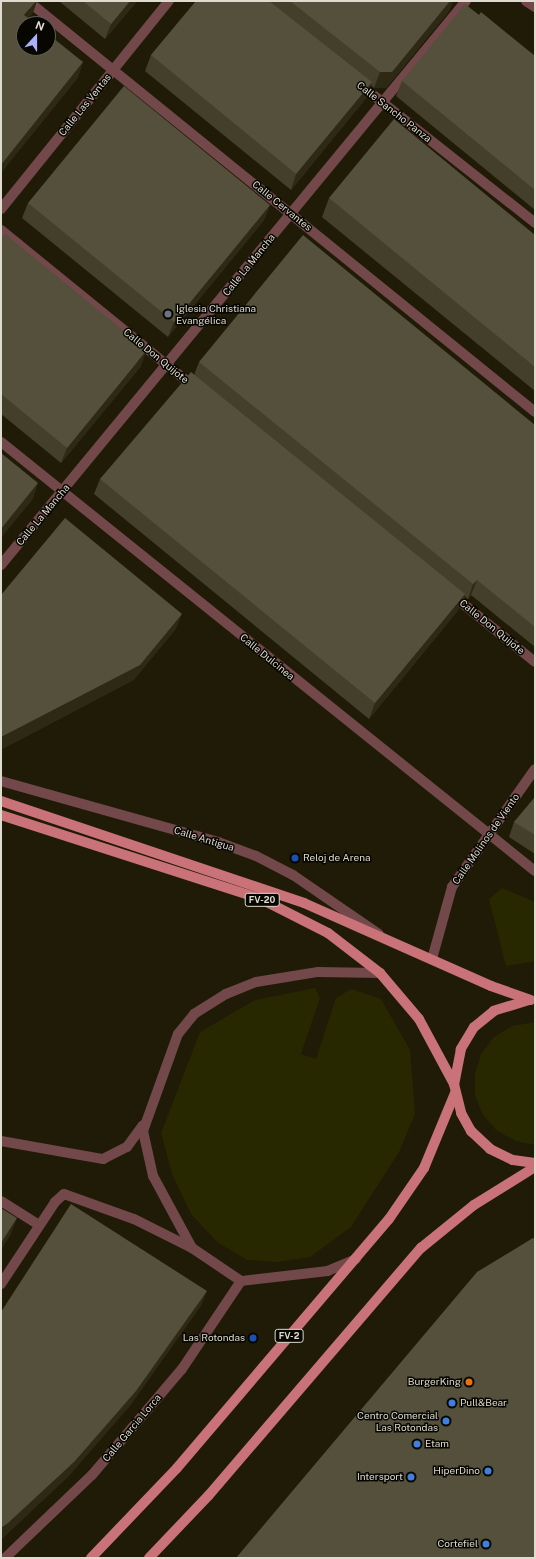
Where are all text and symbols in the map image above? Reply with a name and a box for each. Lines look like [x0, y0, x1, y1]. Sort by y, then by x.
north arrow [16, 16, 56, 56]
text: N [34, 19, 46, 33]
street label: Calle Las Ventas [56, 71, 114, 139]
street label: Calle Sancho Panza [354, 79, 434, 145]
street label: Calle Cervantes [250, 178, 314, 234]
street label: Calle La Mancha [220, 232, 278, 298]
place label: Iglesia Christiana Evangélica [176, 302, 256, 326]
marker: Iglesia Christiana Evangélica [163, 309, 173, 319]
street label: Calle Don Quijote [121, 326, 191, 386]
street label: Calle La Mancha [14, 482, 72, 548]
street label: Calle Don Quijote [457, 597, 527, 657]
street label: Calle Dulcinea [237, 631, 297, 683]
street label: Calle Molinos de Viento [450, 791, 522, 887]
street label: Calle Antigua [172, 824, 236, 854]
place label: Reloj de Arena [303, 852, 371, 864]
marker: Reloj de Arena [290, 853, 300, 863]
road number: FV-20 [244, 893, 280, 907]
road number: FV-2 [274, 1329, 304, 1343]
place label: Las Rotondas [183, 1332, 245, 1344]
marker: Las Rotondas [248, 1333, 258, 1343]
place label: BurgerKing [408, 1376, 461, 1388]
marker: BurgerKing [464, 1377, 474, 1387]
street label: Calle Garcia Lorca [100, 1392, 164, 1464]
place label: Pull&Bear [460, 1397, 507, 1409]
marker: Pull&Bear [447, 1398, 457, 1408]
place label: Centro Comercial Las Rotondas [357, 1409, 438, 1432]
marker: Centro Comercial Las Rotondas [441, 1416, 451, 1426]
place label: Etam [425, 1438, 449, 1450]
marker: Etam [412, 1439, 422, 1449]
place label: HiperDino [433, 1465, 480, 1477]
marker: HiperDino [483, 1466, 493, 1476]
place label: Intersport [357, 1471, 403, 1483]
marker: Intersport [406, 1472, 416, 1482]
place label: Cortefiel [437, 1538, 478, 1550]
marker: Cortefiel [481, 1539, 491, 1549]

